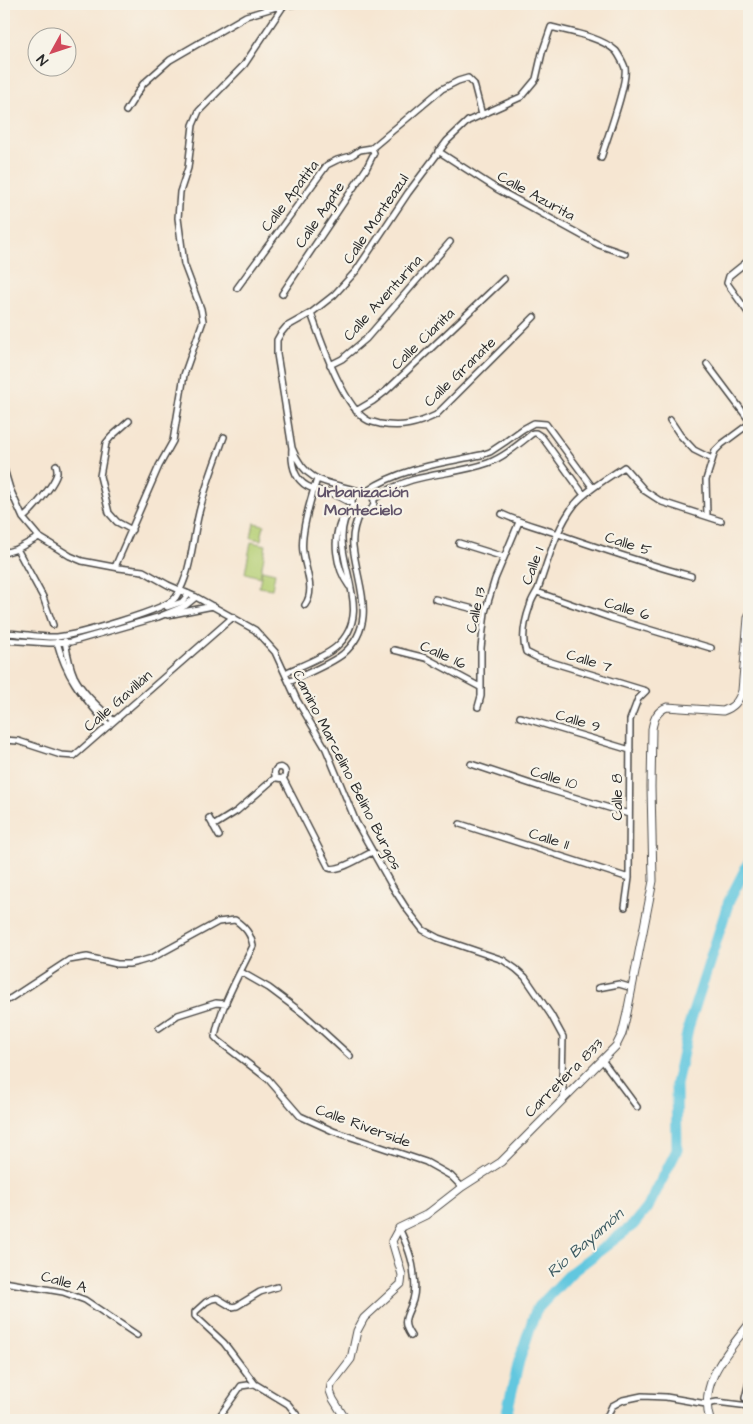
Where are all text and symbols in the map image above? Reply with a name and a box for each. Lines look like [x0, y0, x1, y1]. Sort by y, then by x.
north arrow [28, 28, 78, 78]
text: N [32, 50, 53, 70]
street label: Calle Apatita [256, 156, 324, 236]
street label: Calle Azurita [493, 166, 579, 226]
street label: Calle Monteazul [338, 170, 414, 268]
street label: Calle Agate [290, 178, 351, 253]
street label: Calle Aventurina [339, 250, 428, 346]
street label: Calle Cianita [387, 303, 460, 375]
street label: Calle Granate [419, 332, 501, 412]
district label: Urbanización Montecielo [318, 481, 408, 521]
street label: Calle 5 [602, 527, 654, 561]
street label: Calle 1 [516, 544, 550, 588]
street label: Calle 13 [461, 585, 491, 635]
street label: Calle 6 [602, 592, 653, 626]
street label: Calle 16 [417, 636, 470, 675]
street label: Calle 7 [564, 644, 614, 678]
street label: Calle Gavillán [79, 665, 157, 737]
street label: Camino Marcelino Belino Burgos [286, 666, 407, 875]
street label: Calle 9 [553, 704, 603, 738]
street label: Calle 10 [528, 761, 581, 795]
street label: Calle 8 [607, 773, 628, 820]
street label: Calle 11 [526, 823, 572, 855]
street label: Carretera 833 [520, 1034, 608, 1122]
street label: Calle Riverside [312, 1099, 414, 1153]
water label: Río Bayamón [542, 1202, 630, 1283]
street label: Calle A [39, 1266, 90, 1298]

